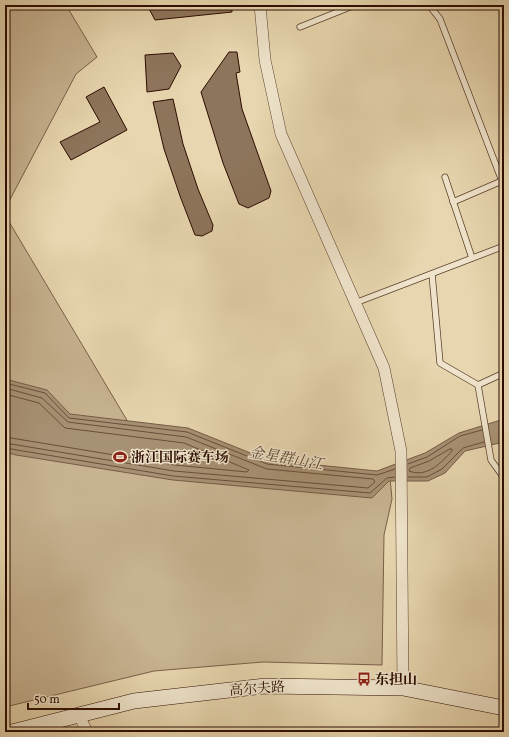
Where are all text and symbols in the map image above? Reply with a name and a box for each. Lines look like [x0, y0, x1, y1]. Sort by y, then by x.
water label: 金星群山江 [247, 443, 326, 477]
sports icon: 浙江国际赛车场 [112, 449, 128, 465]
place label: 浙江国际赛车场 [131, 449, 229, 468]
bus stop icon: 东担山 [356, 671, 372, 687]
place label: 东担山 [375, 671, 417, 690]
street label: 高尔夫路 [229, 678, 286, 701]
scale bar [28, 685, 119, 711]
text: 50 m [34, 692, 60, 708]

